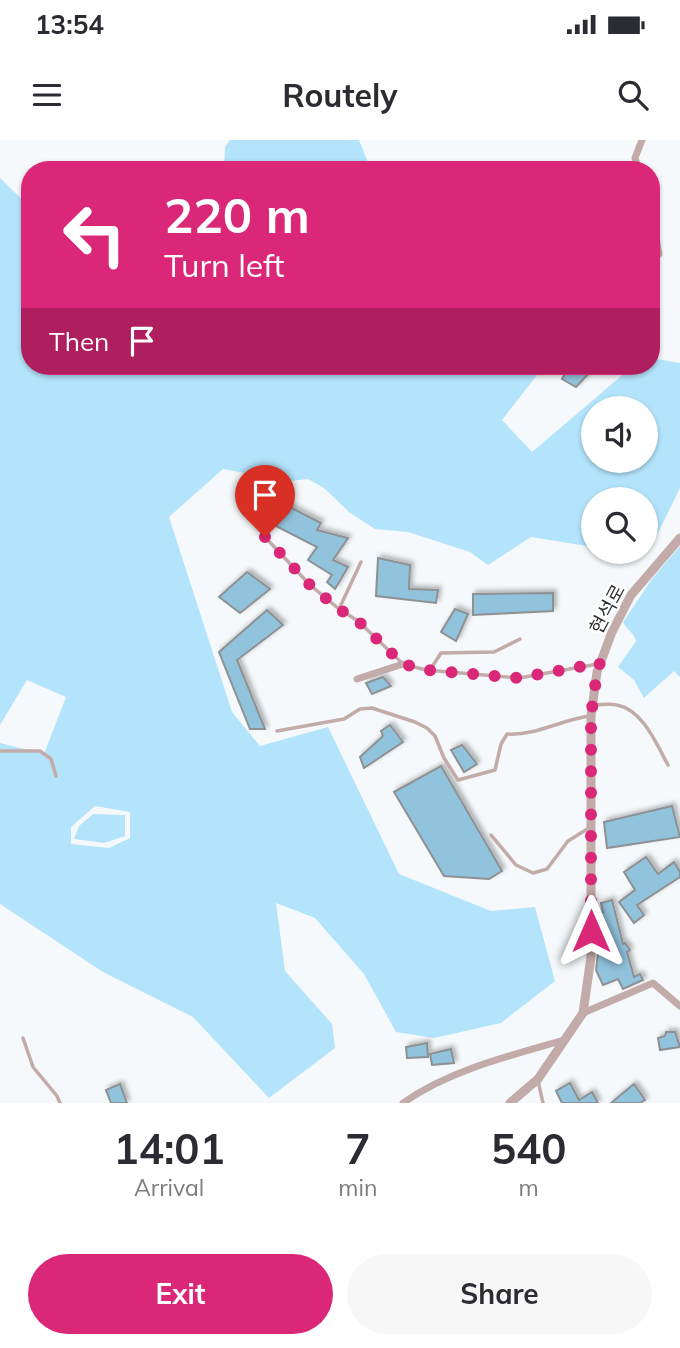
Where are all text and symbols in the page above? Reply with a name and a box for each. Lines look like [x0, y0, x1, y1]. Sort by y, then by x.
text: 13:54 [35, 8, 104, 41]
text: Routely [282, 75, 398, 115]
icon: menu [28, 76, 66, 114]
icon: search [614, 76, 652, 114]
text: 220 m [164, 184, 310, 245]
icon: left [49, 189, 140, 280]
text: Turn left [164, 245, 284, 285]
icon: arrive [123, 322, 161, 360]
text: Then [49, 325, 109, 358]
map controls [581, 396, 658, 564]
button: sound [581, 396, 658, 473]
pin [235, 465, 295, 537]
icon: arrive [246, 476, 284, 514]
button: search [581, 487, 658, 564]
street label: 현석로 [584, 580, 630, 638]
position arrow [554, 894, 628, 968]
text: 14:01 [114, 1122, 225, 1175]
text: 7 [345, 1122, 370, 1175]
text: 540 [491, 1122, 566, 1175]
text: Arrival [134, 1173, 204, 1202]
text: min [338, 1173, 377, 1202]
text: m [519, 1173, 539, 1202]
button: Exit [28, 1254, 333, 1334]
button: Share [347, 1254, 652, 1334]

